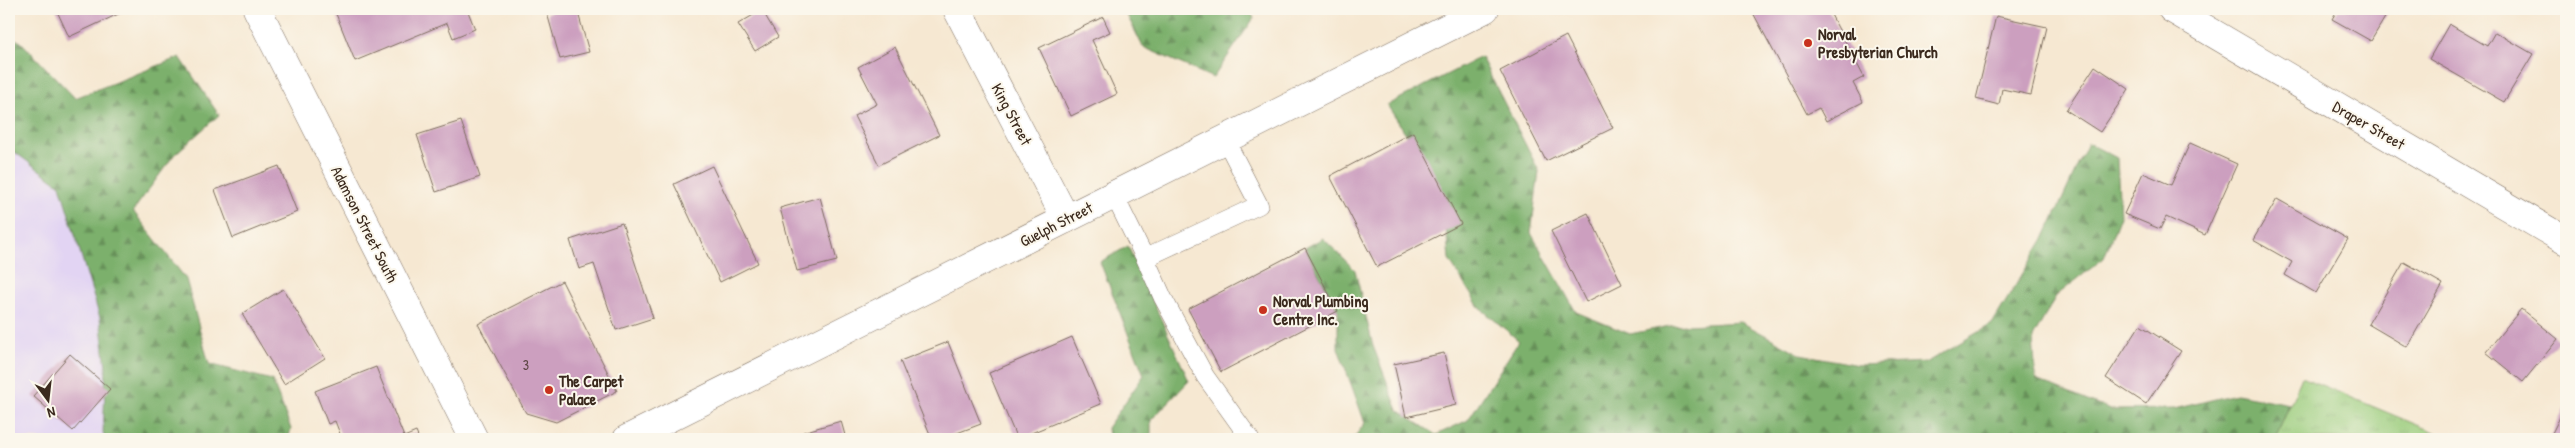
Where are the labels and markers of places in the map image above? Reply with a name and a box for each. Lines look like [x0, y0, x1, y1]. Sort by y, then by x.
place label: Norval Presbyterian Church [1818, 23, 1938, 64]
marker: Norval Presbyterian Church [1802, 37, 1814, 49]
place label: Norval Plumbing Centre Inc. [1273, 290, 1369, 330]
marker: Norval Plumbing Centre Inc. [1257, 304, 1269, 316]
place label: The Carpet Palace [558, 370, 624, 410]
marker: The Carpet Palace [543, 384, 555, 396]

